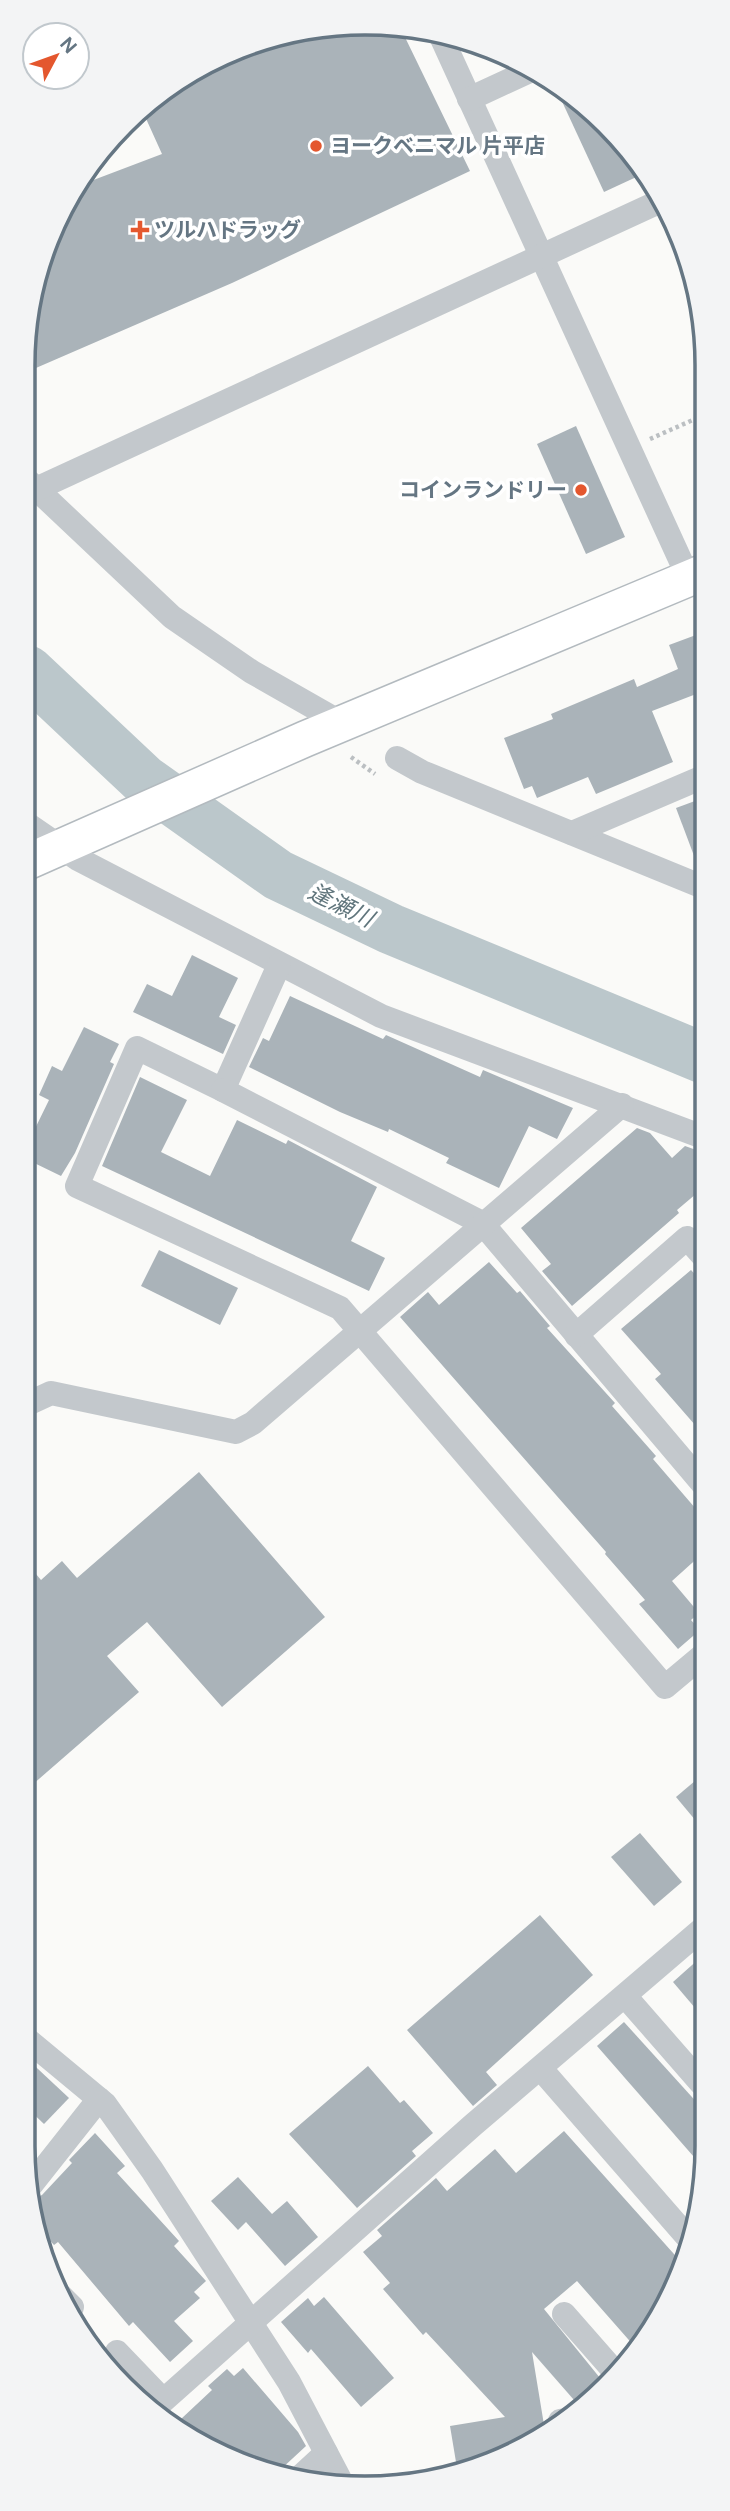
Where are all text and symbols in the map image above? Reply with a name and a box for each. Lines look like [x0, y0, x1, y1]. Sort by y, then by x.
north arrow [21, 21, 91, 91]
text: N [54, 32, 82, 59]
place label: ヨークベニマル 片平店 [330, 132, 545, 160]
marker: ヨークベニマル 片平店 [308, 138, 324, 154]
place label: ツルハドラッグ [154, 216, 301, 244]
marker: ツルハドラッグ [132, 222, 148, 238]
place label: コインランドリー [399, 476, 567, 504]
marker: コインランドリー [573, 482, 589, 498]
water label: 逢瀬川 [303, 876, 381, 935]

